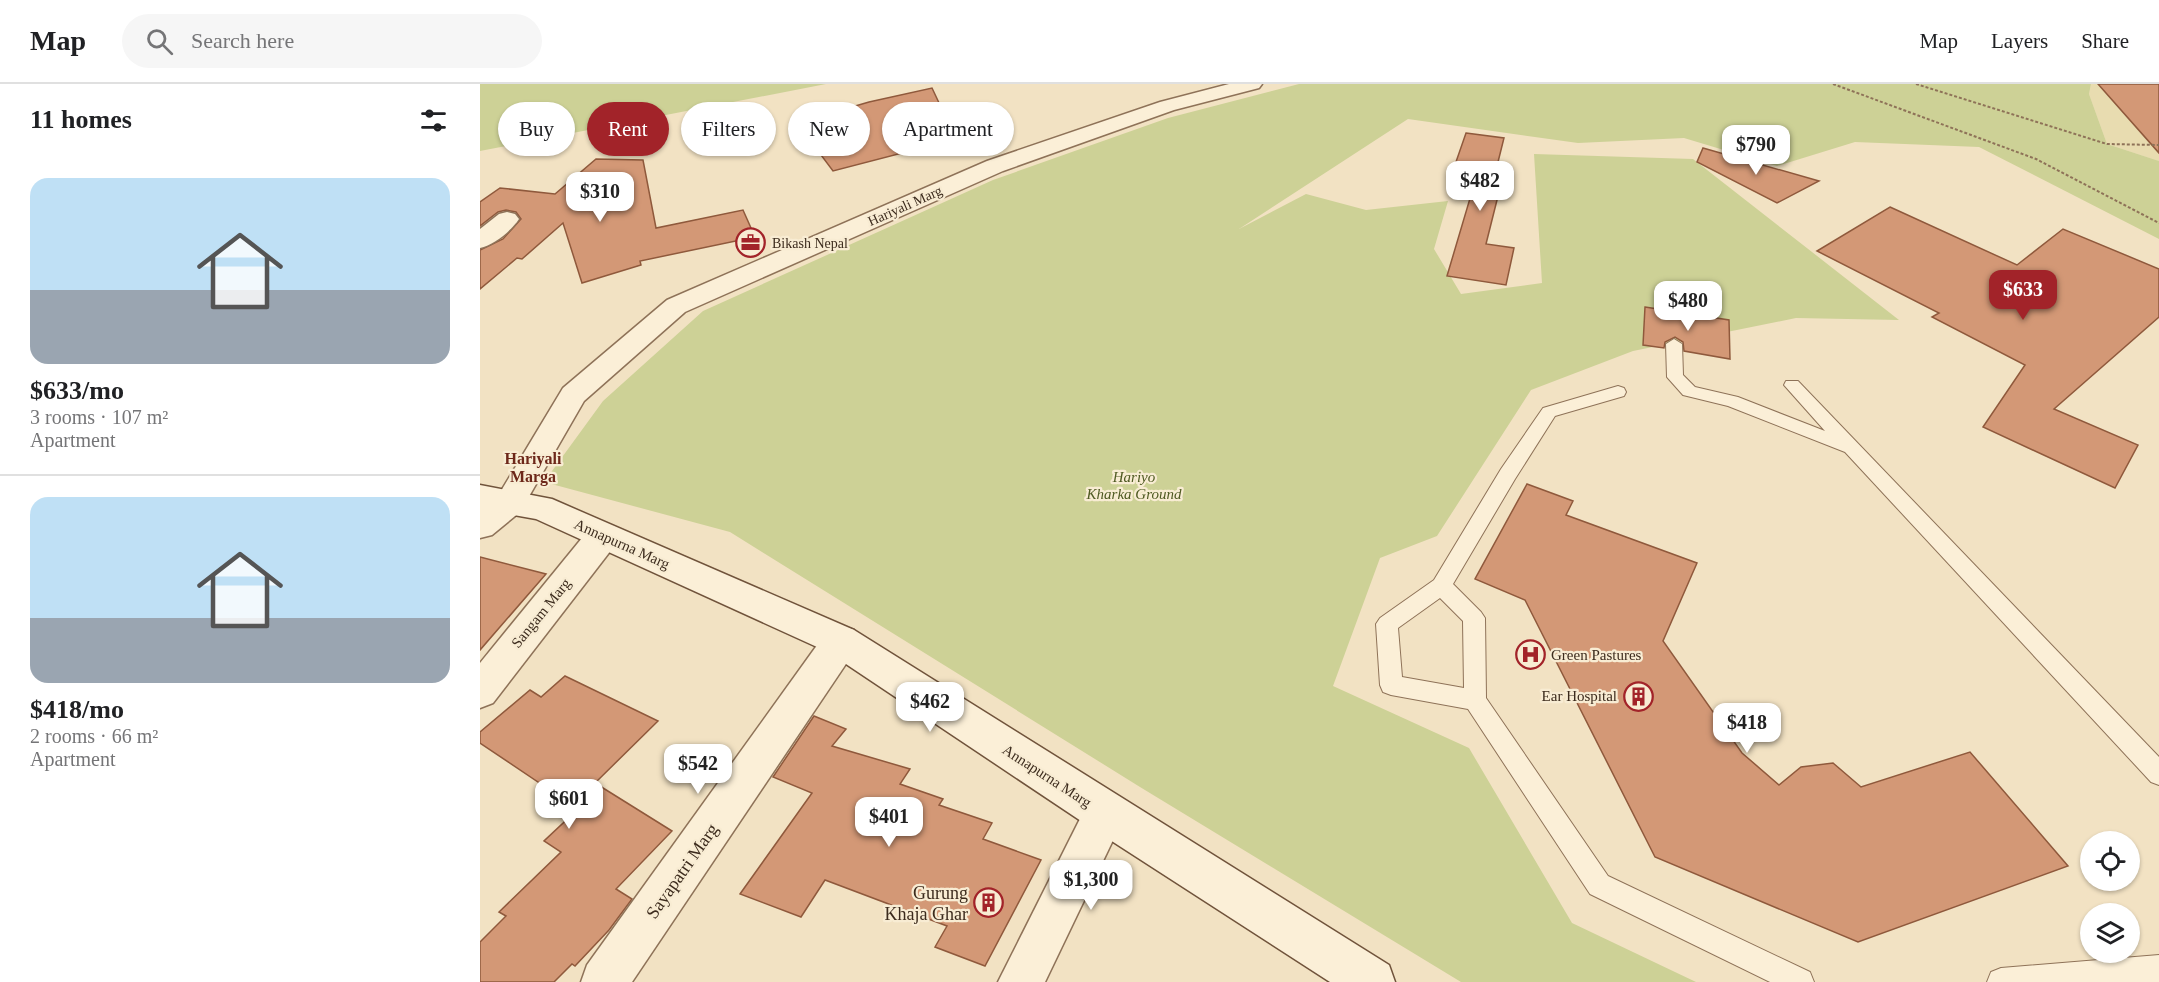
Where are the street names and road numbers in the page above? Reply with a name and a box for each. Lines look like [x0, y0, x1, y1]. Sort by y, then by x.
street label: Hariyali Marg [866, 183, 944, 229]
street label: Annapurna Marg [572, 516, 673, 572]
street label: Sangam Marg [508, 575, 574, 651]
street label: Annapurna Marg [1000, 741, 1095, 811]
street label: Sayapatri Marg [642, 820, 722, 922]

